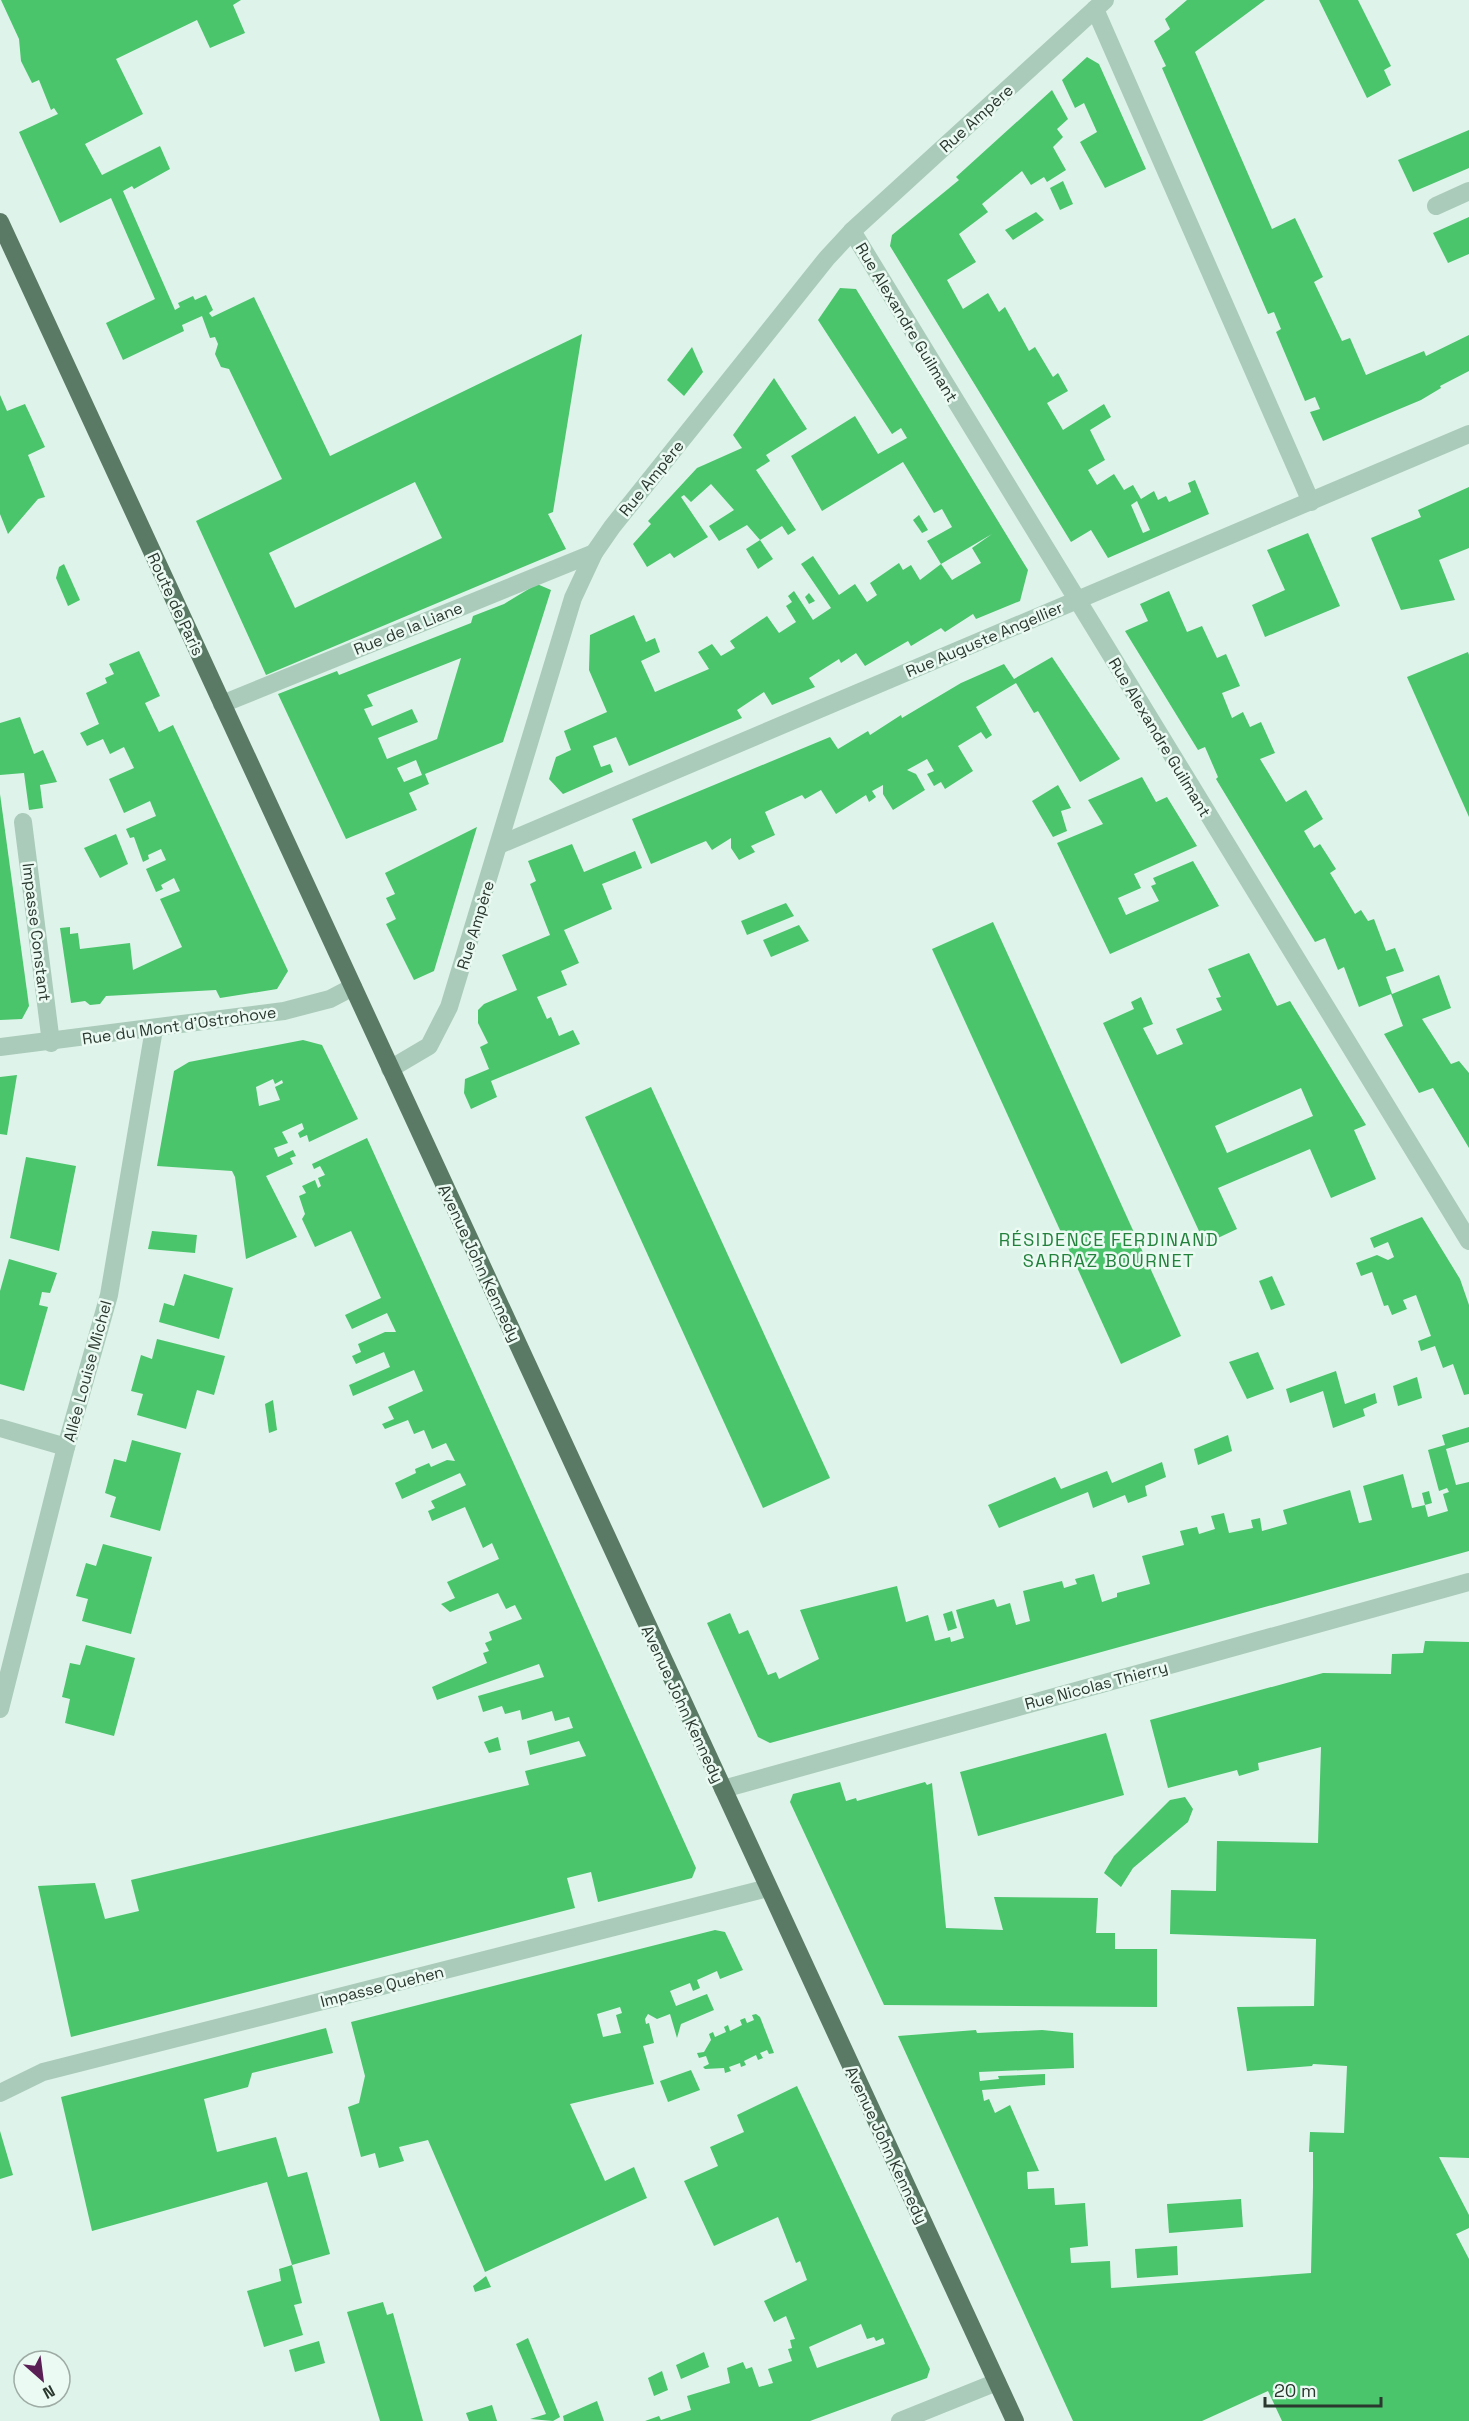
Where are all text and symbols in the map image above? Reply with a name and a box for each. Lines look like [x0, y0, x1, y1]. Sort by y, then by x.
street label: Rue Ampère [935, 80, 1018, 157]
street label: Rue Alexandre Guilmant [851, 239, 963, 406]
street label: Rue Ampère [614, 436, 689, 521]
street label: Route de Paris [143, 549, 209, 659]
street label: Rue de la Liane [351, 597, 466, 660]
street label: Rue Auguste Angellier [902, 597, 1066, 682]
street label: Rue Alexandre Guilmant [1104, 654, 1216, 821]
street label: Impasse Constant [18, 862, 55, 1002]
street label: Rue Ampère [452, 878, 499, 972]
street label: Rue du Mont d'Ostrohove [81, 1001, 277, 1050]
street label: Avenue John Kennedy [434, 1181, 525, 1345]
district label: RÉSIDENCE FERDINAND SARRAZ BOURNET [999, 1228, 1219, 1272]
street label: Allée Louise Michel [58, 1298, 116, 1444]
street label: Avenue John Kennedy [637, 1622, 728, 1786]
street label: Rue Nicolas Thierry [1022, 1656, 1170, 1715]
street label: Impasse Quehen [318, 1961, 446, 2012]
street label: Avenue John Kennedy [841, 2063, 932, 2227]
north arrow [12, 2349, 72, 2409]
scale bar [1265, 2370, 1380, 2408]
text: 20 m [1274, 2379, 1317, 2402]
text: N [39, 2380, 58, 2404]

